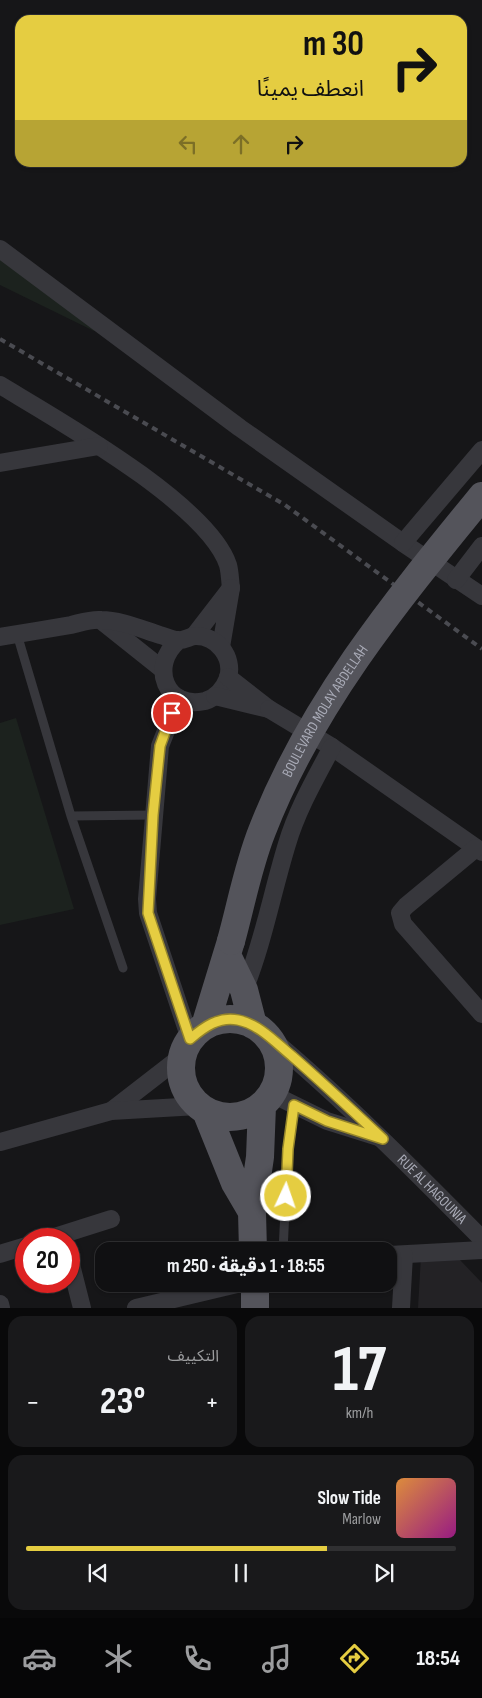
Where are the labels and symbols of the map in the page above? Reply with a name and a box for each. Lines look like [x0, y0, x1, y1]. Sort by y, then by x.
street label: BOULEVARD MOLAY ABDELLAH [278, 641, 372, 780]
pin [151, 692, 193, 734]
street label: RUE AL HAGOUNIA [393, 1150, 471, 1228]
position arrow [259, 1169, 311, 1221]
speed limit sign: 20 [15, 1228, 80, 1293]

